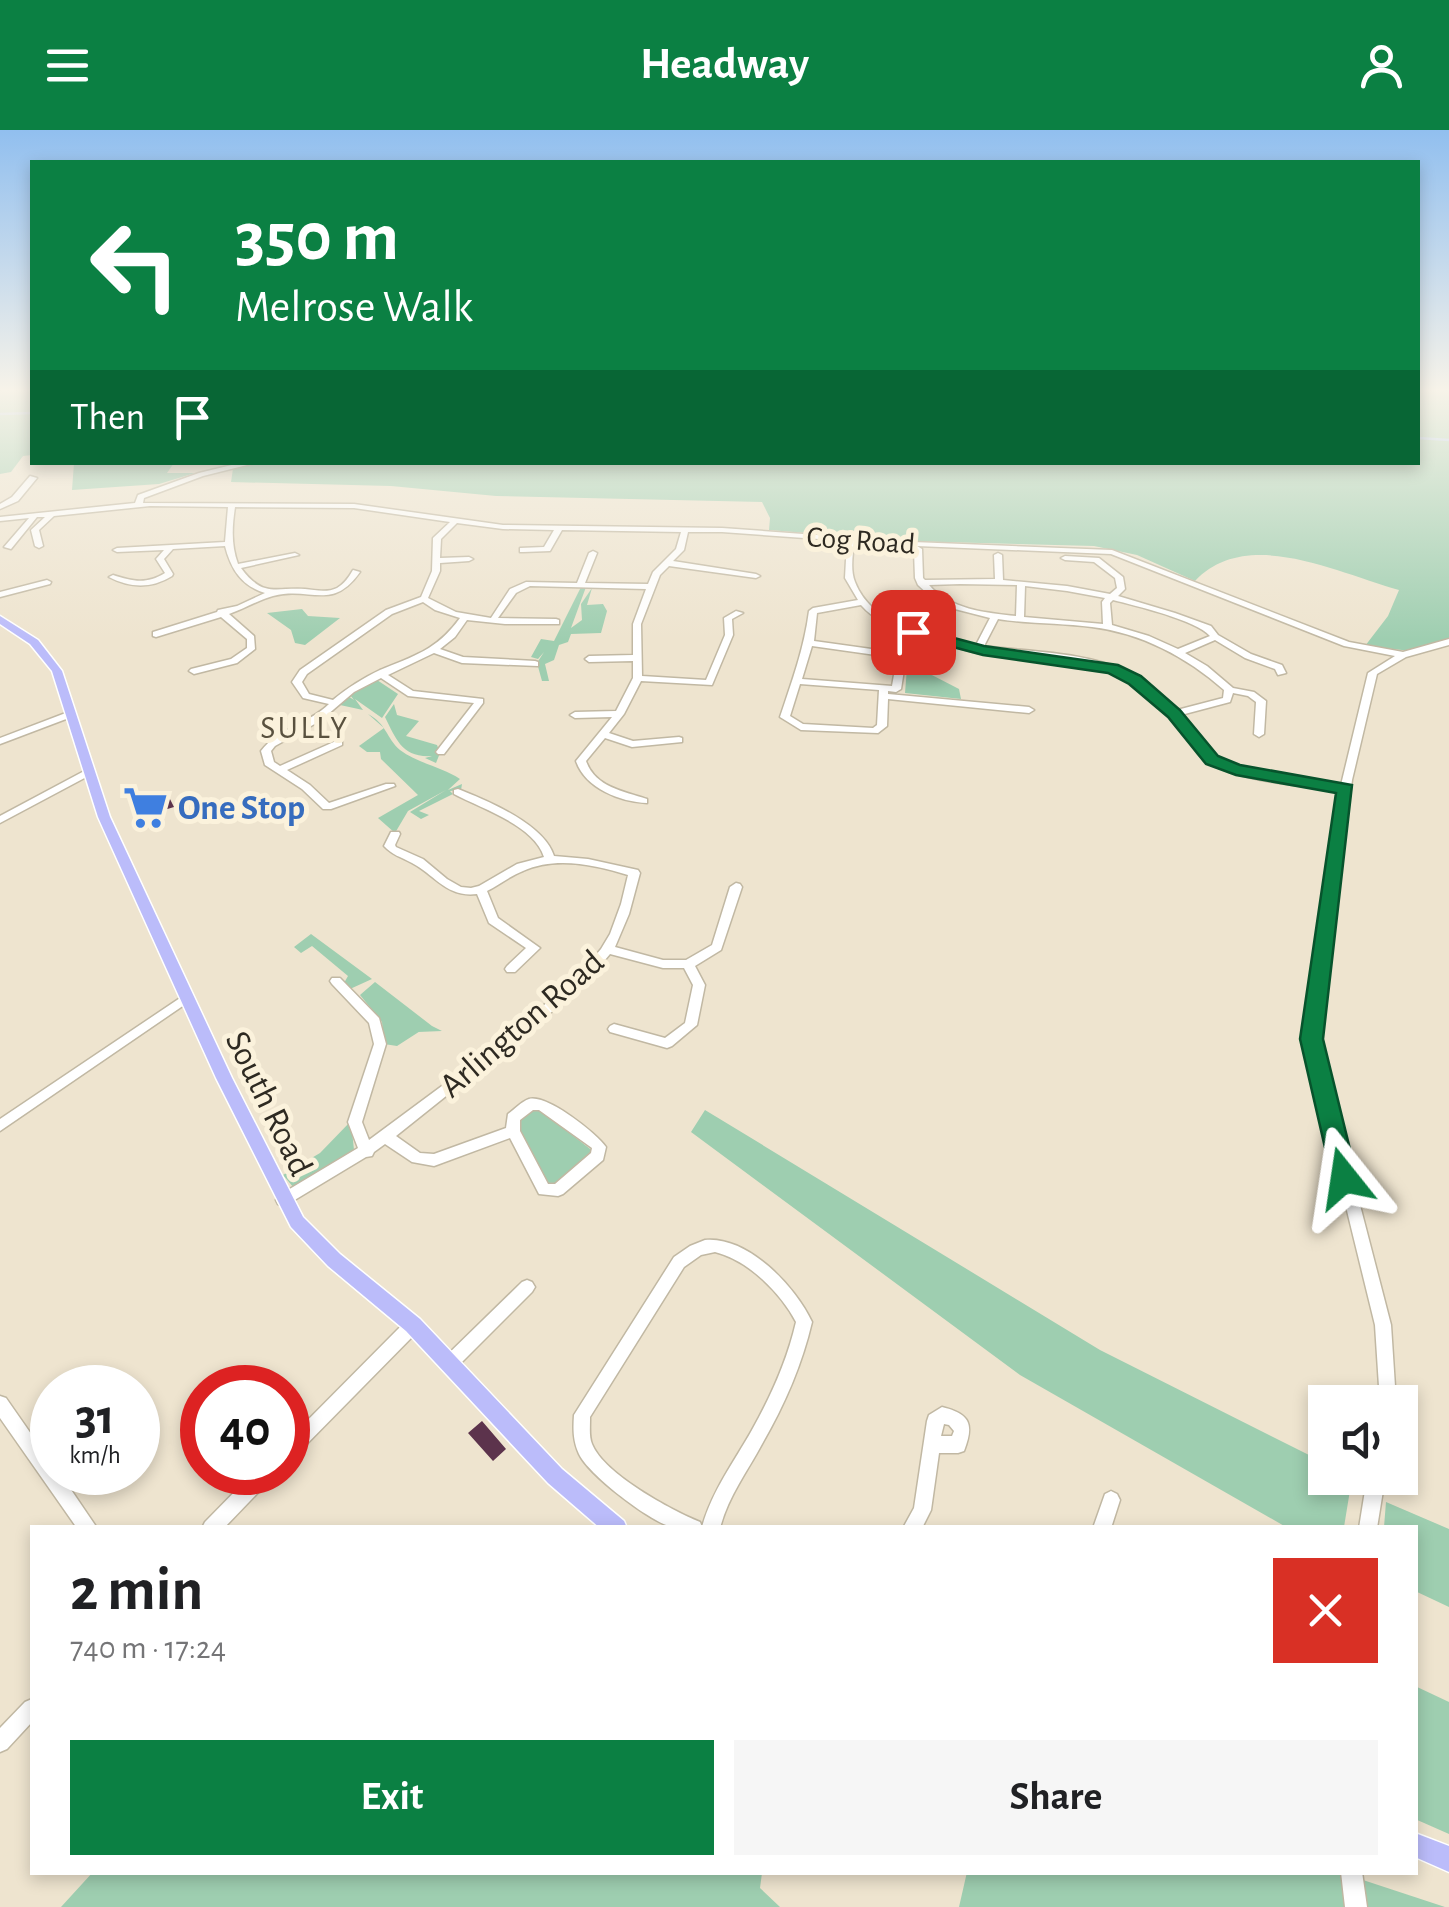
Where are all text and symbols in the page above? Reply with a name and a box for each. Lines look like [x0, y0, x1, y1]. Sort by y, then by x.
icon: menu [40, 38, 95, 93]
icon: person [1354, 38, 1409, 93]
text: Headway [640, 42, 809, 87]
icon: left [70, 200, 200, 330]
text: 350 m [235, 203, 399, 273]
text: Melrose Walk [235, 285, 473, 330]
icon: arrive [165, 390, 220, 445]
text: Then [70, 399, 145, 437]
street label: Cog Road [806, 522, 916, 560]
pin [871, 590, 956, 675]
icon: arrive [886, 605, 941, 660]
district label: SULLY [260, 712, 350, 744]
supermarket icon: One Stop [121, 783, 169, 831]
place label: One Stop [178, 791, 305, 826]
street label: Arlington Road [433, 944, 611, 1104]
street label: South Road [219, 1026, 318, 1181]
position arrow [1292, 1126, 1396, 1230]
speed limit sign: 40 [180, 1365, 310, 1495]
map controls [1308, 1385, 1418, 1495]
button: sound [1308, 1385, 1418, 1495]
text: 31 [75, 1393, 115, 1443]
text: km/h [69, 1443, 121, 1468]
button: close [1273, 1558, 1378, 1663]
text: 2 min [70, 1561, 203, 1621]
text: 740 m · 17:24 [70, 1632, 226, 1664]
button: Exit [70, 1740, 714, 1855]
button: Share [734, 1740, 1378, 1855]

